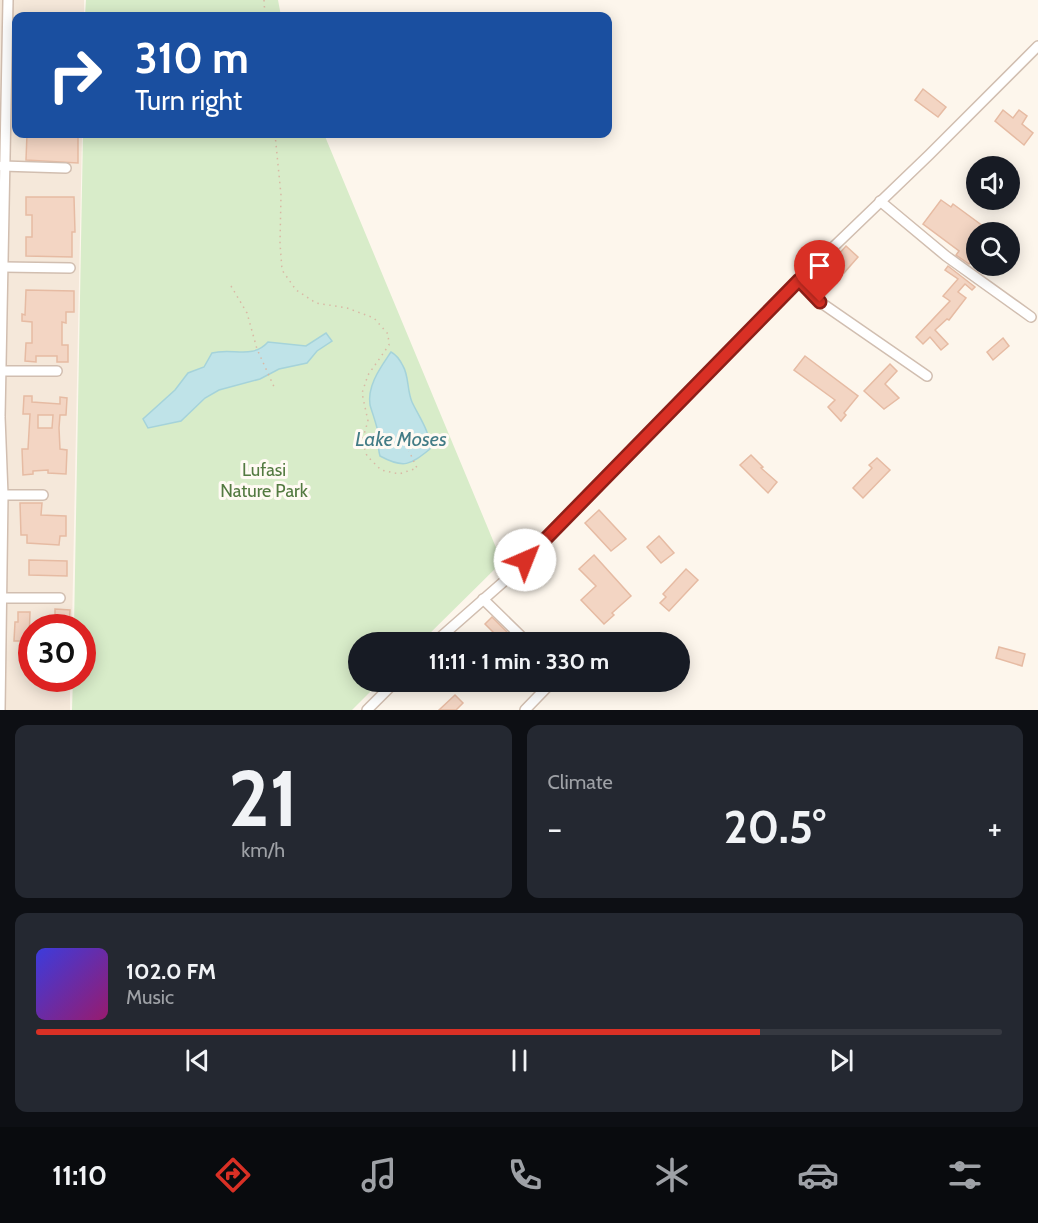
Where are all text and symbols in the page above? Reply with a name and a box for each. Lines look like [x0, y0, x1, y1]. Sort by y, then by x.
text: 310 m [135, 32, 249, 84]
icon: right [36, 36, 114, 114]
text: Turn right [135, 84, 242, 117]
map controls [966, 156, 1020, 276]
button: sound [966, 156, 1020, 210]
button: search [966, 222, 1020, 276]
pin [794, 240, 845, 302]
icon: arrive [803, 249, 836, 282]
water label: Lake Moses [355, 427, 447, 451]
park label: Lufasi Nature Park [220, 459, 309, 502]
position arrow [493, 528, 557, 592]
speed limit sign: 30 [18, 614, 96, 692]
text: 11:11 · 1 min · 330 m [429, 648, 609, 675]
text: 21 [228, 751, 298, 846]
text: Climate [548, 770, 613, 794]
text: 20.5° [724, 800, 826, 854]
text: − [548, 808, 562, 848]
text: + [987, 808, 1002, 848]
text: km/h [241, 838, 285, 862]
text: 102.0 FM [126, 958, 216, 985]
text: Music [126, 985, 174, 1009]
icon: previous [181, 1044, 214, 1077]
icon: pause [503, 1044, 536, 1077]
icon: next [825, 1044, 858, 1077]
icon: directions [212, 1154, 254, 1196]
icon: music [358, 1154, 400, 1196]
icon: phone [504, 1154, 546, 1196]
icon: climate [651, 1154, 693, 1196]
icon: car [797, 1154, 839, 1196]
icon: filters [944, 1154, 986, 1196]
text: 11:10 [52, 1159, 107, 1192]

